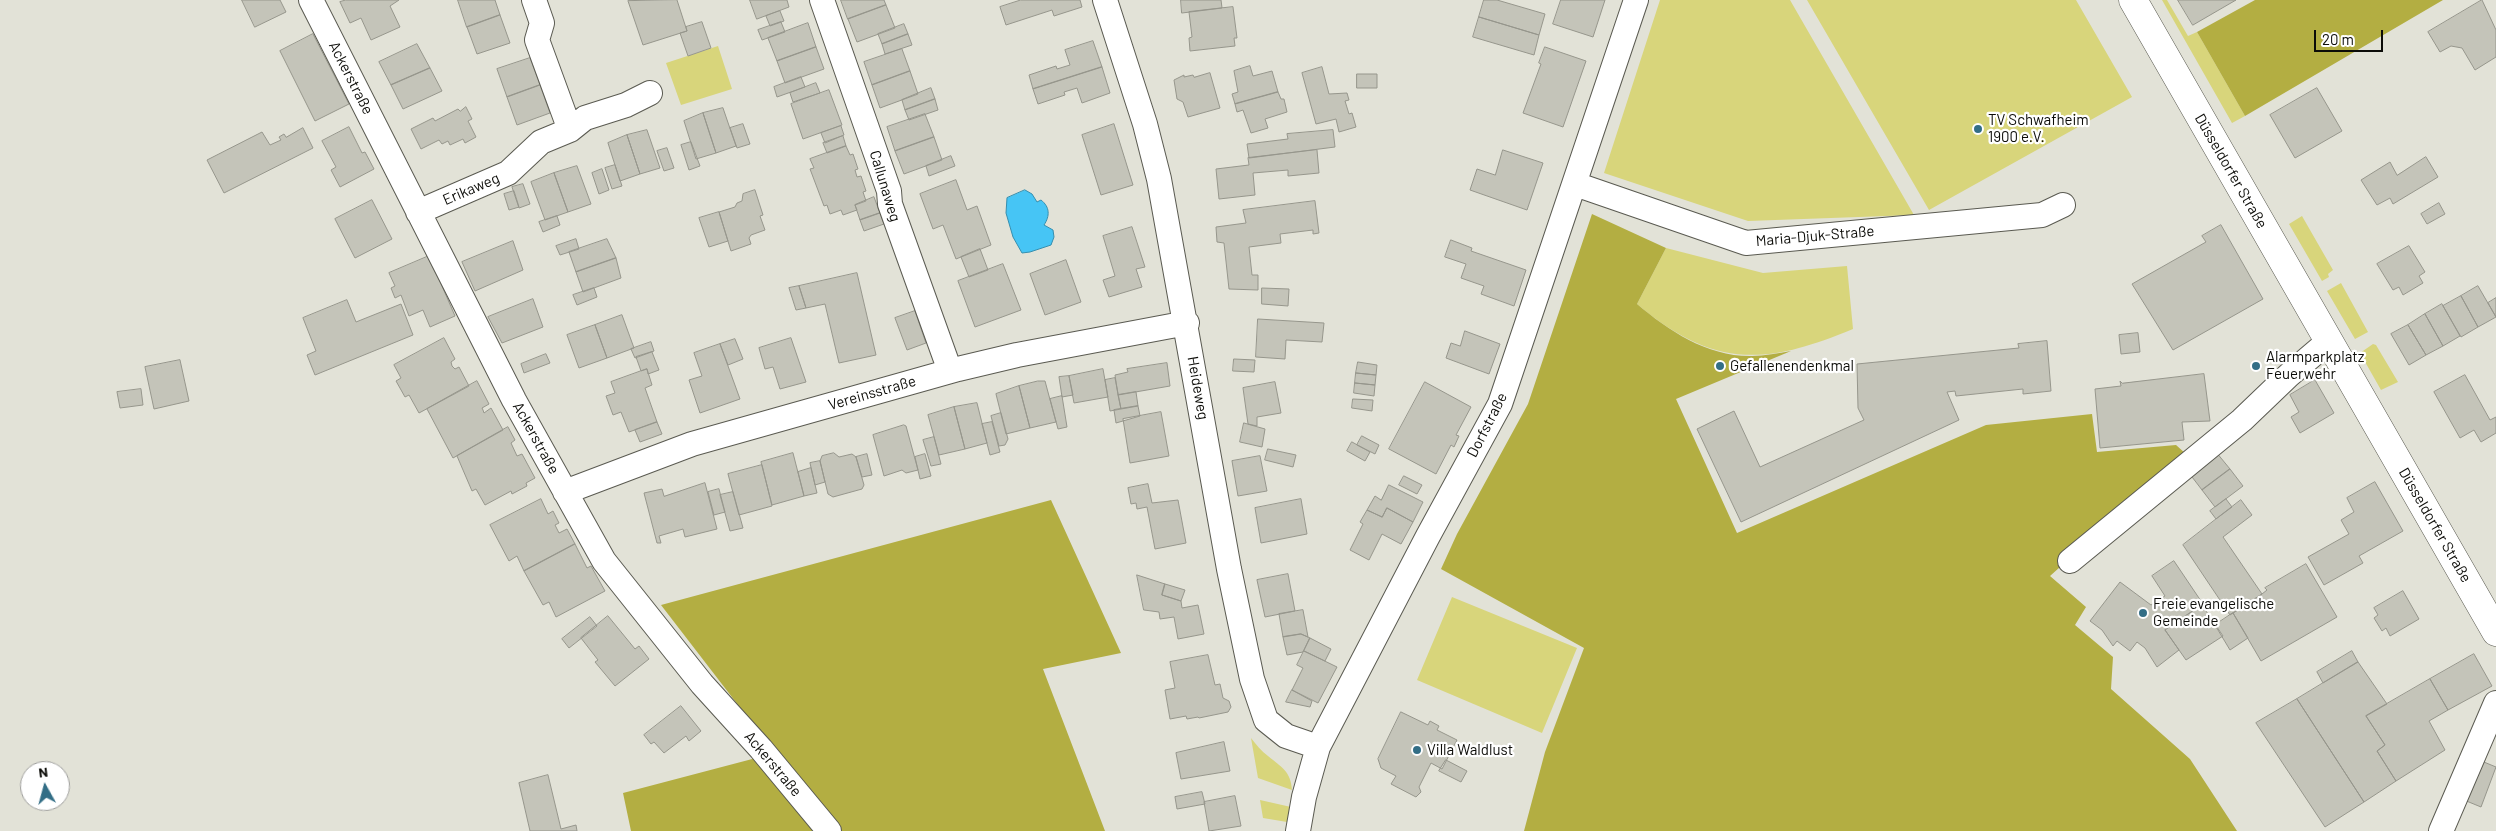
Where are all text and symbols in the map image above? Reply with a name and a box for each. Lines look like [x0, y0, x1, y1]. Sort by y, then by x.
scale bar [2316, 20, 2385, 52]
text: 20 m [2322, 30, 2354, 48]
street label: Ackerstraße [325, 39, 377, 117]
street label: Düsseldorfer Straße [2191, 110, 2271, 232]
place label: TV Schwafheim 1900 e.V. [1988, 111, 2089, 146]
marker: TV Schwafheim 1900 e.V. [1972, 123, 1984, 135]
street label: Callunaweg [866, 148, 904, 224]
street label: Erikaweg [440, 169, 502, 209]
street label: Maria-Djuk-Straße [1755, 222, 1875, 250]
place label: Alarmparkplatz Feuerwehr [2266, 348, 2364, 383]
street label: Heideweg [1184, 355, 1212, 421]
place label: Gefallenendenkmal [1730, 357, 1854, 375]
marker: Gefallenendenkmal [1714, 360, 1726, 372]
marker: Alarmparkplatz Feuerwehr [2250, 360, 2262, 372]
street label: Vereinsstraße [826, 372, 918, 414]
street label: Dorfstraße [1463, 390, 1511, 460]
street label: Ackerstraße [509, 399, 563, 477]
street label: Düsseldorfer Straße [2395, 464, 2475, 586]
place label: Freie evangelische Gemeinde [2153, 595, 2274, 630]
marker: Freie evangelische Gemeinde [2137, 607, 2149, 619]
street label: Ackerstraße [741, 728, 805, 800]
place label: Villa Waldlust [1427, 741, 1513, 759]
marker: Villa Waldlust [1411, 744, 1423, 756]
north arrow [20, 761, 70, 811]
text: N [38, 763, 49, 781]

